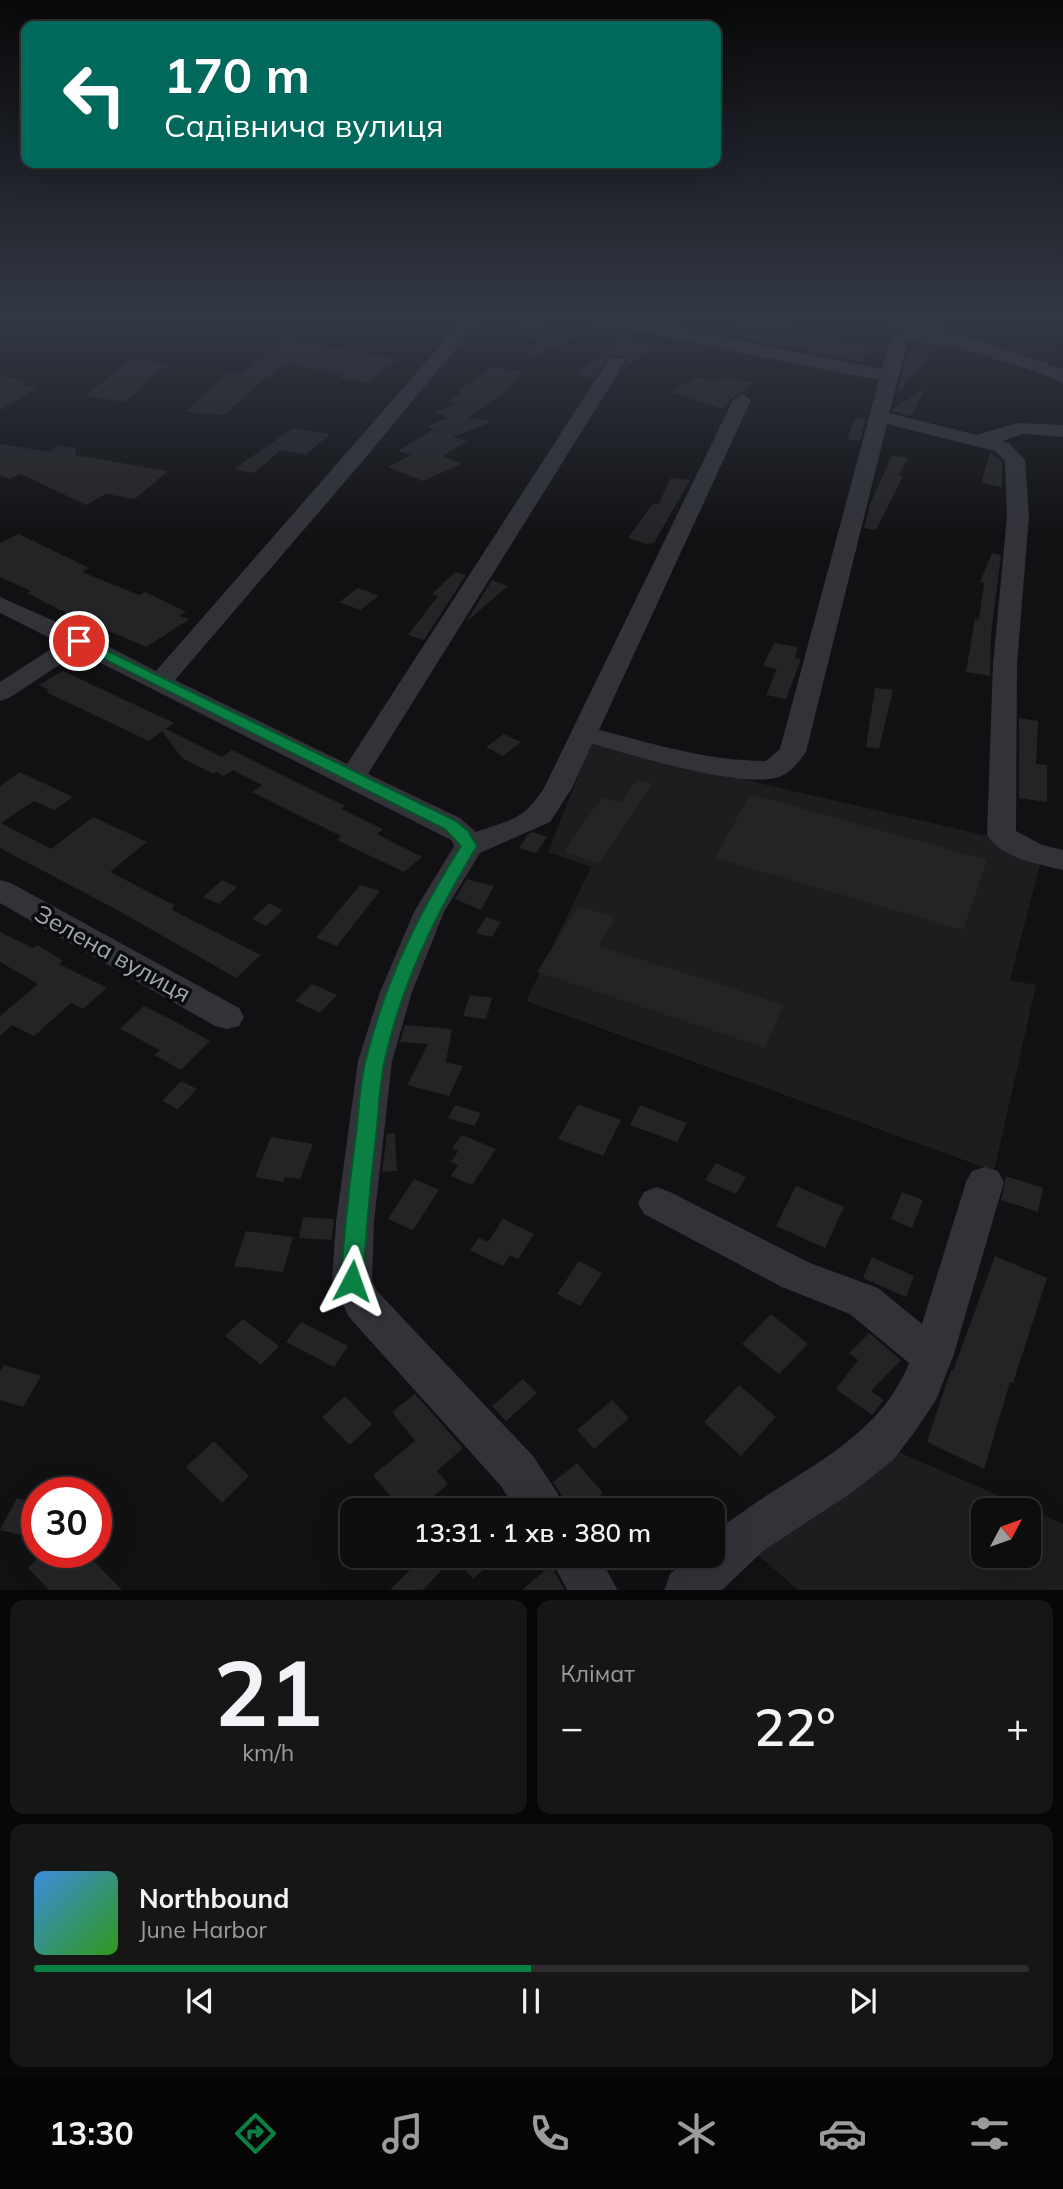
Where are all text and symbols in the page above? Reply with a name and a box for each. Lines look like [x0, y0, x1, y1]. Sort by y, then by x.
text: 170 m [164, 44, 310, 105]
icon: left [49, 49, 140, 140]
text: Садівнича вулиця [164, 105, 444, 145]
pin [49, 611, 109, 671]
icon: arrive [60, 622, 98, 660]
street label: Зелена вулиця [30, 898, 196, 1008]
position arrow [315, 1244, 389, 1318]
speed limit sign: 30 [21, 1477, 112, 1568]
north arrow [971, 1498, 1041, 1568]
map controls [971, 1498, 1041, 1568]
text: 13:31 · 1 хв · 380 m [414, 1516, 651, 1549]
text: 21 [214, 1635, 323, 1749]
text: Клімат [561, 1659, 635, 1688]
text: 22° [754, 1694, 836, 1759]
text: − [561, 1703, 583, 1751]
text: + [1006, 1703, 1029, 1751]
text: km/h [242, 1738, 294, 1767]
text: Northbound [139, 1882, 289, 1915]
text: June Harbor [139, 1915, 267, 1944]
icon: previous [181, 1982, 219, 2020]
icon: pause [512, 1982, 550, 2020]
icon: next [844, 1982, 882, 2020]
icon: directions [231, 2109, 280, 2158]
icon: music [378, 2109, 427, 2158]
icon: phone [525, 2109, 574, 2158]
icon: climate [672, 2109, 721, 2158]
icon: car [818, 2109, 867, 2158]
icon: filters [965, 2109, 1014, 2158]
text: 13:30 [49, 2113, 134, 2153]

